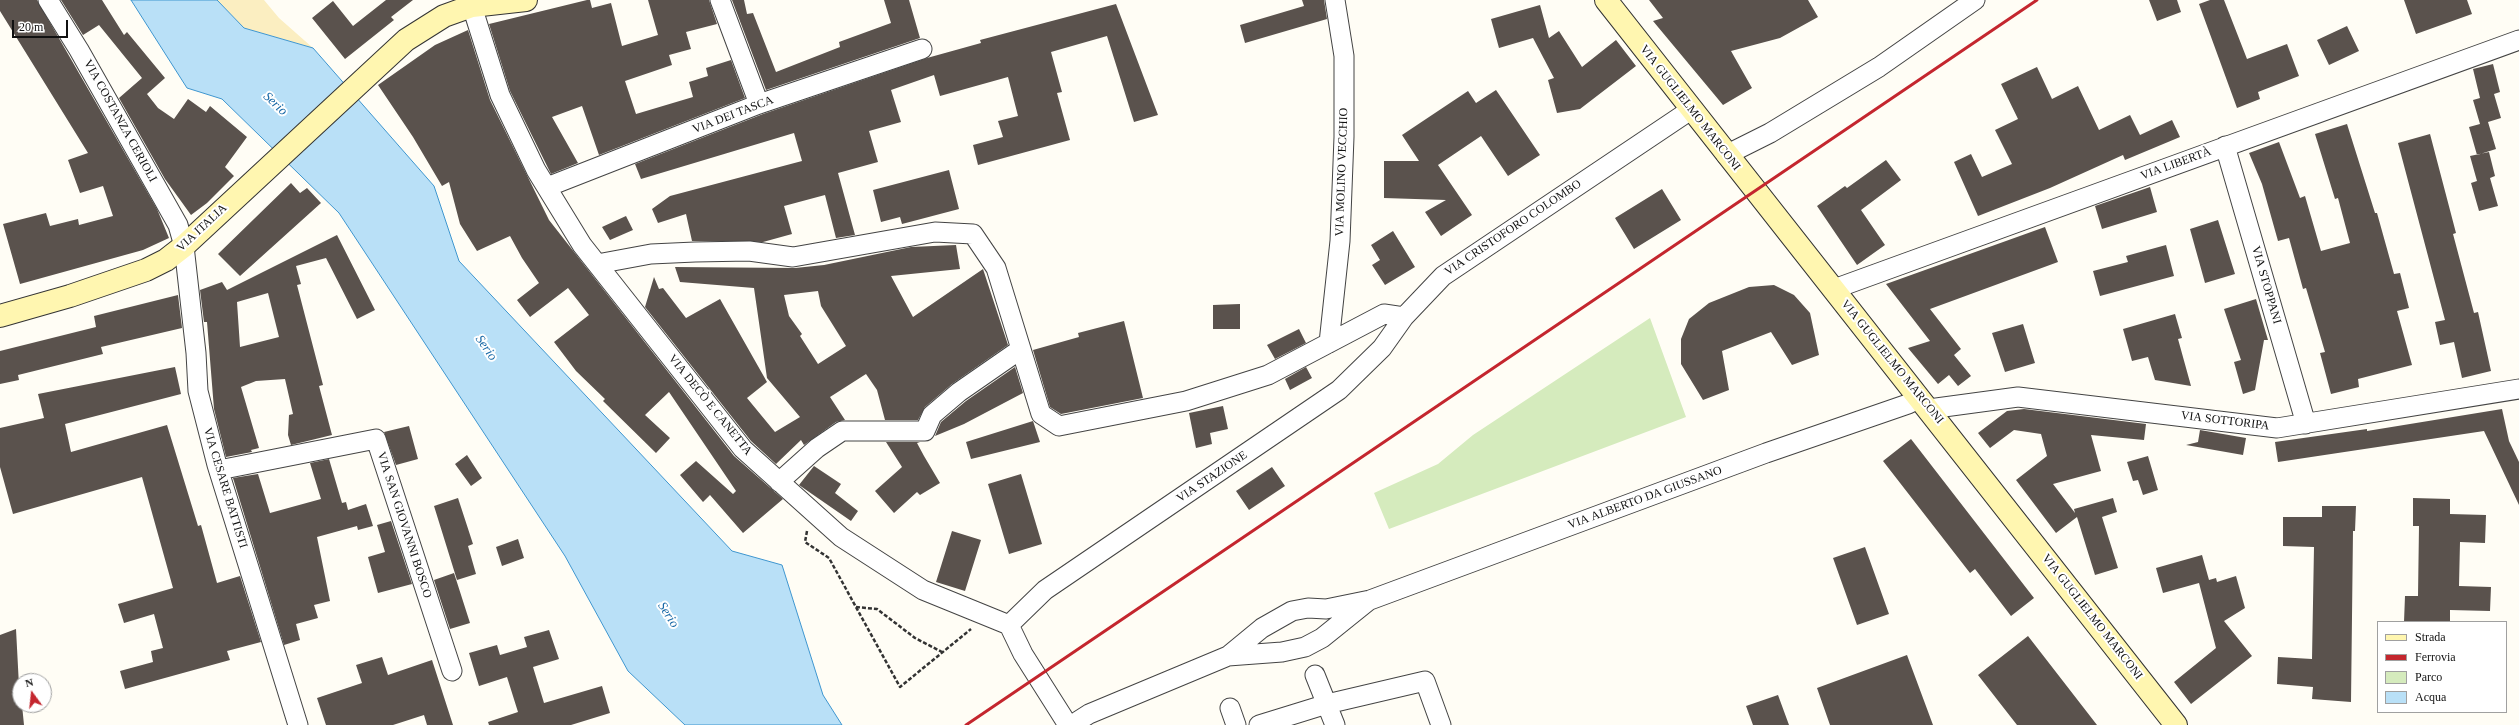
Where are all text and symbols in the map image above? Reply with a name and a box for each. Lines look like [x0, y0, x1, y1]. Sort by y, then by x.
scale bar [14, 12, 70, 38]
text: 20 m [19, 20, 43, 34]
street label: VIA GUGLIELMO MARCONI [1637, 42, 1743, 174]
street label: VIA COSTANZA CERIOLI [80, 57, 160, 185]
water label: Serio [260, 89, 290, 119]
street label: VIA DEI TASCA [690, 93, 776, 137]
street label: VIA MOLINO VECCHIO [1333, 107, 1351, 237]
street label: VIA LIBERTÀ [2139, 145, 2213, 183]
street label: VIA CRISTOFORO COLOMBO [1442, 177, 1584, 279]
street label: VIA ITALIA [174, 201, 230, 255]
street label: VIA STOPPANI [2248, 244, 2284, 326]
street label: VIA GUGLIELMO MARCONI [1838, 297, 1946, 427]
water label: Serio [472, 332, 500, 364]
street label: VIA DECÒ E CANETTA [665, 352, 755, 458]
street label: VIA SOTTORIPA [2180, 408, 2270, 434]
street label: VIA CESARE BATTISTI [200, 426, 250, 550]
street label: VIA STAZIONE [1174, 448, 1250, 506]
street label: VIA SAN GIOVANNI BOSCO [374, 450, 434, 600]
street label: VIA ALBERTO DA GIUSSANO [1566, 463, 1724, 533]
street label: VIA GUGLIELMO MARCONI [2039, 551, 2145, 683]
water label: Serio [654, 599, 682, 631]
legend [2377, 621, 2507, 713]
text: Strada [2415, 630, 2446, 644]
text: Ferrovia [2415, 650, 2456, 664]
text: Parco [2415, 670, 2442, 684]
north arrow [12, 673, 52, 713]
text: N [24, 676, 35, 689]
text: Acqua [2415, 690, 2446, 704]

